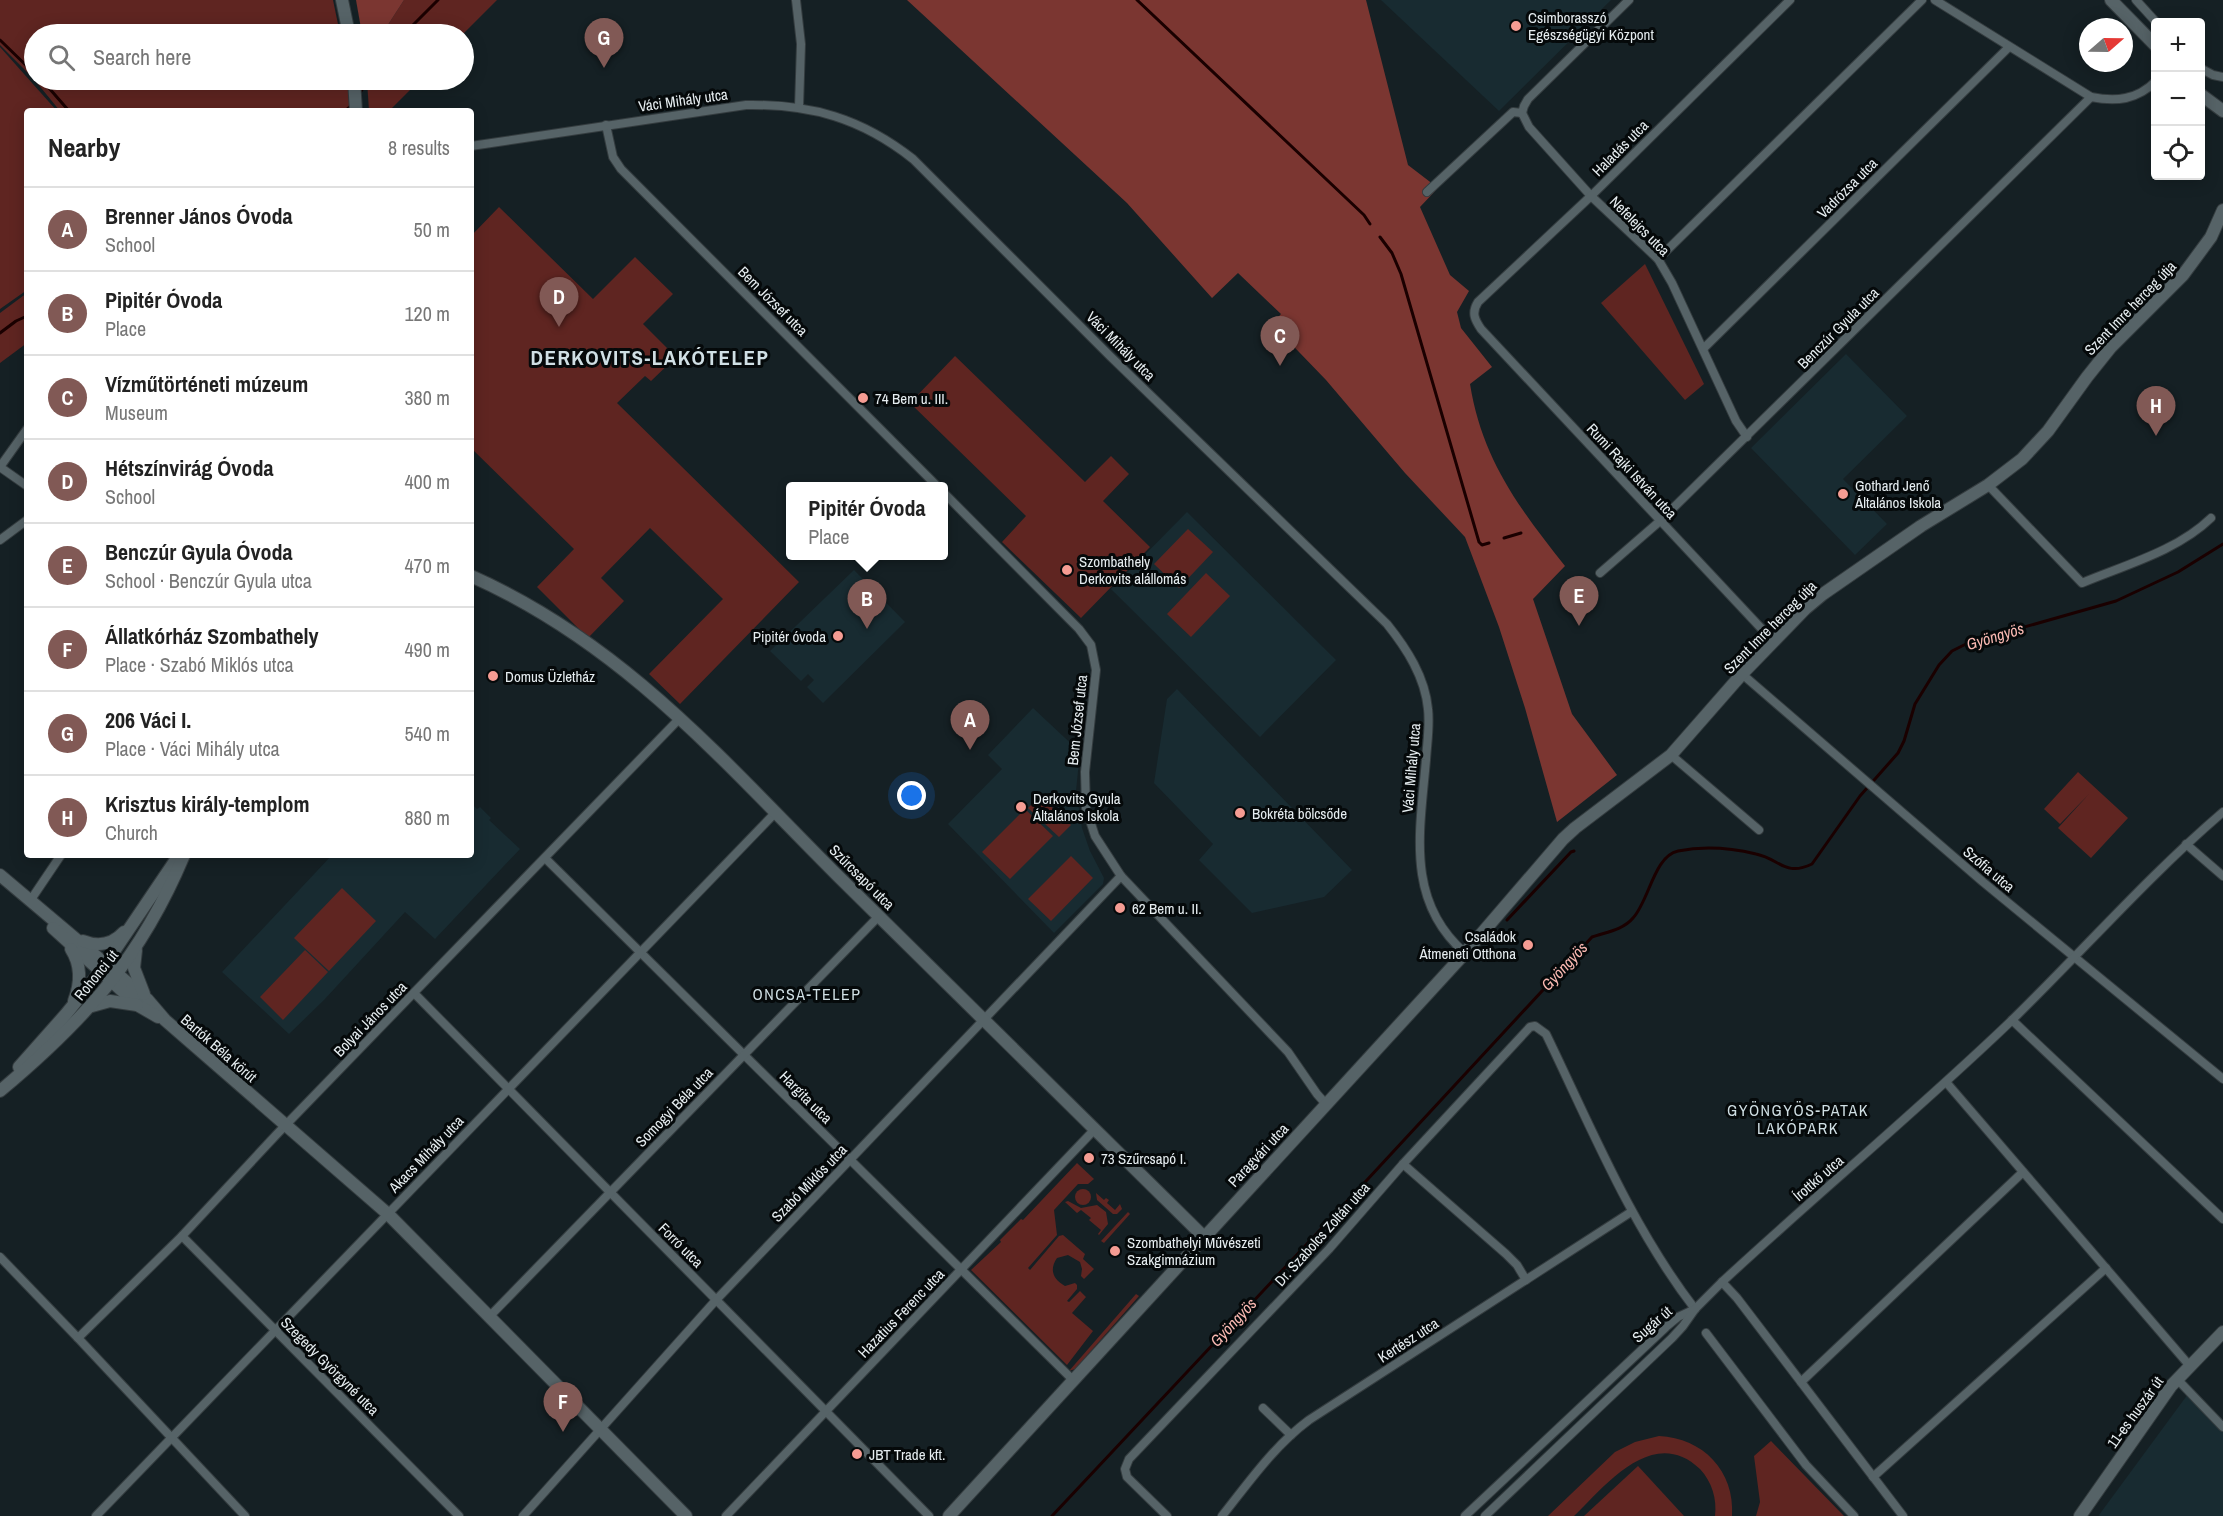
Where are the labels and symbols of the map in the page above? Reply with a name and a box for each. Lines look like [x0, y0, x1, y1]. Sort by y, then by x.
place label: Csimborasszó Egészségügyi Központ [1528, 7, 1654, 45]
north arrow [2079, 18, 2133, 72]
pin: G [584, 19, 624, 68]
marker: Csimborasszó Egészségügyi Központ [1509, 19, 1523, 33]
street label: Váci Mihály utca [637, 83, 729, 117]
street label: Haladás utca [1587, 115, 1653, 181]
street label: Vadrózsa utca [1812, 153, 1882, 223]
street label: Nefelejcs utca [1605, 191, 1675, 261]
street label: Szent Imre herceg útja [2079, 256, 2181, 360]
street label: Bem József utca [733, 261, 813, 341]
pin: D [540, 278, 578, 327]
street label: Benczúr Gyula utca [1793, 283, 1883, 373]
street label: Váci Mihály utca [1082, 307, 1160, 385]
pin: C [1260, 316, 1300, 366]
district label: DERKOVITS-LAKÓTELEP [531, 343, 769, 372]
pin: H [2136, 386, 2176, 436]
place label: 74 Bem u. III. [875, 388, 948, 409]
marker: 74 Bem u. III. [856, 391, 870, 405]
street label: Rumi Rajki István utca [1582, 419, 1682, 524]
place label: Gothard Jenő Általános Iskola [1854, 475, 1941, 513]
marker: Gothard Jenő Általános Iskola [1836, 487, 1850, 501]
place label: Szombathely Derkovits alállomás [1079, 551, 1186, 589]
marker: Szombathely Derkovits alállomás [1060, 563, 1074, 577]
pin: E [1560, 576, 1598, 626]
street label: Szent Imre herceg útja [1719, 576, 1821, 678]
pin: B [848, 580, 886, 629]
water label: Gyöngyös [1964, 617, 2027, 655]
place label: Pipitér óvoda [753, 626, 826, 647]
marker: Pipitér óvoda [831, 629, 845, 643]
place label: Domus Üzletház [505, 666, 595, 687]
marker: Domus Üzletház [486, 669, 500, 683]
street label: Bem József utca [1062, 674, 1092, 766]
pin: A [950, 700, 990, 750]
street label: Váci Mihály utca [1397, 722, 1425, 814]
your location [897, 781, 926, 810]
place label: Derkovits Gyula Általános Iskola [1032, 788, 1121, 826]
marker: Derkovits Gyula Általános Iskola [1014, 800, 1028, 814]
place label: Bokréta bölcsőde [1252, 803, 1347, 824]
marker: Bokréta bölcsőde [1233, 806, 1247, 820]
street label: Szűrcsapó utca [825, 840, 900, 915]
street label: Szófia utca [1959, 841, 2019, 897]
place label: 62 Bem u. II. [1132, 898, 1202, 919]
marker: 62 Bem u. II. [1113, 901, 1127, 915]
place label: Családok Átmeneti Otthona [1419, 926, 1517, 964]
water label: Gyöngyös [1536, 937, 1592, 995]
marker: Családok Átmeneti Otthona [1521, 938, 1535, 952]
street label: Rohonci út [69, 945, 123, 1005]
street label: Bolyai János utca [329, 977, 411, 1061]
district label: ONCSA-TELEP [752, 983, 862, 1005]
street label: Bartók Béla körút [177, 1009, 262, 1087]
street label: Somogyi Béla utca [631, 1062, 718, 1151]
street label: Hargita utca [775, 1066, 837, 1128]
district label: GYÖNGYÖS-PATAK LAKÓPARK [1727, 1099, 1869, 1139]
street label: Akacs Mihály utca [383, 1111, 468, 1198]
street label: Paragvári utca [1223, 1118, 1293, 1191]
street label: Szabó Miklós utca [767, 1139, 852, 1226]
place label: 73 Szűrcsapó I. [1101, 1148, 1186, 1169]
street label: Írottkő utca [1788, 1150, 1848, 1206]
marker: 73 Szűrcsapó I. [1082, 1151, 1096, 1165]
street label: Dr. Szabolcs Zoltán utca [1270, 1177, 1375, 1291]
street label: Forró utca [654, 1218, 708, 1272]
place label: Szombathelyi Művészeti Szakgimnázium [1127, 1232, 1261, 1270]
marker: Szombathelyi Művészeti Szakgimnázium [1108, 1244, 1122, 1258]
street label: Hazatius Ferenc utca [853, 1264, 949, 1362]
water label: Gyöngyös [1205, 1293, 1261, 1351]
street label: Sugár út [1628, 1300, 1677, 1347]
street label: Szegedy Györgyné utca [276, 1312, 384, 1420]
street label: Kertész utca [1374, 1312, 1443, 1367]
street label: 11-es huszár út [2102, 1371, 2168, 1452]
pin: F [544, 1382, 582, 1432]
place label: JBT Trade kft. [869, 1444, 945, 1465]
marker: JBT Trade kft. [850, 1447, 864, 1461]

